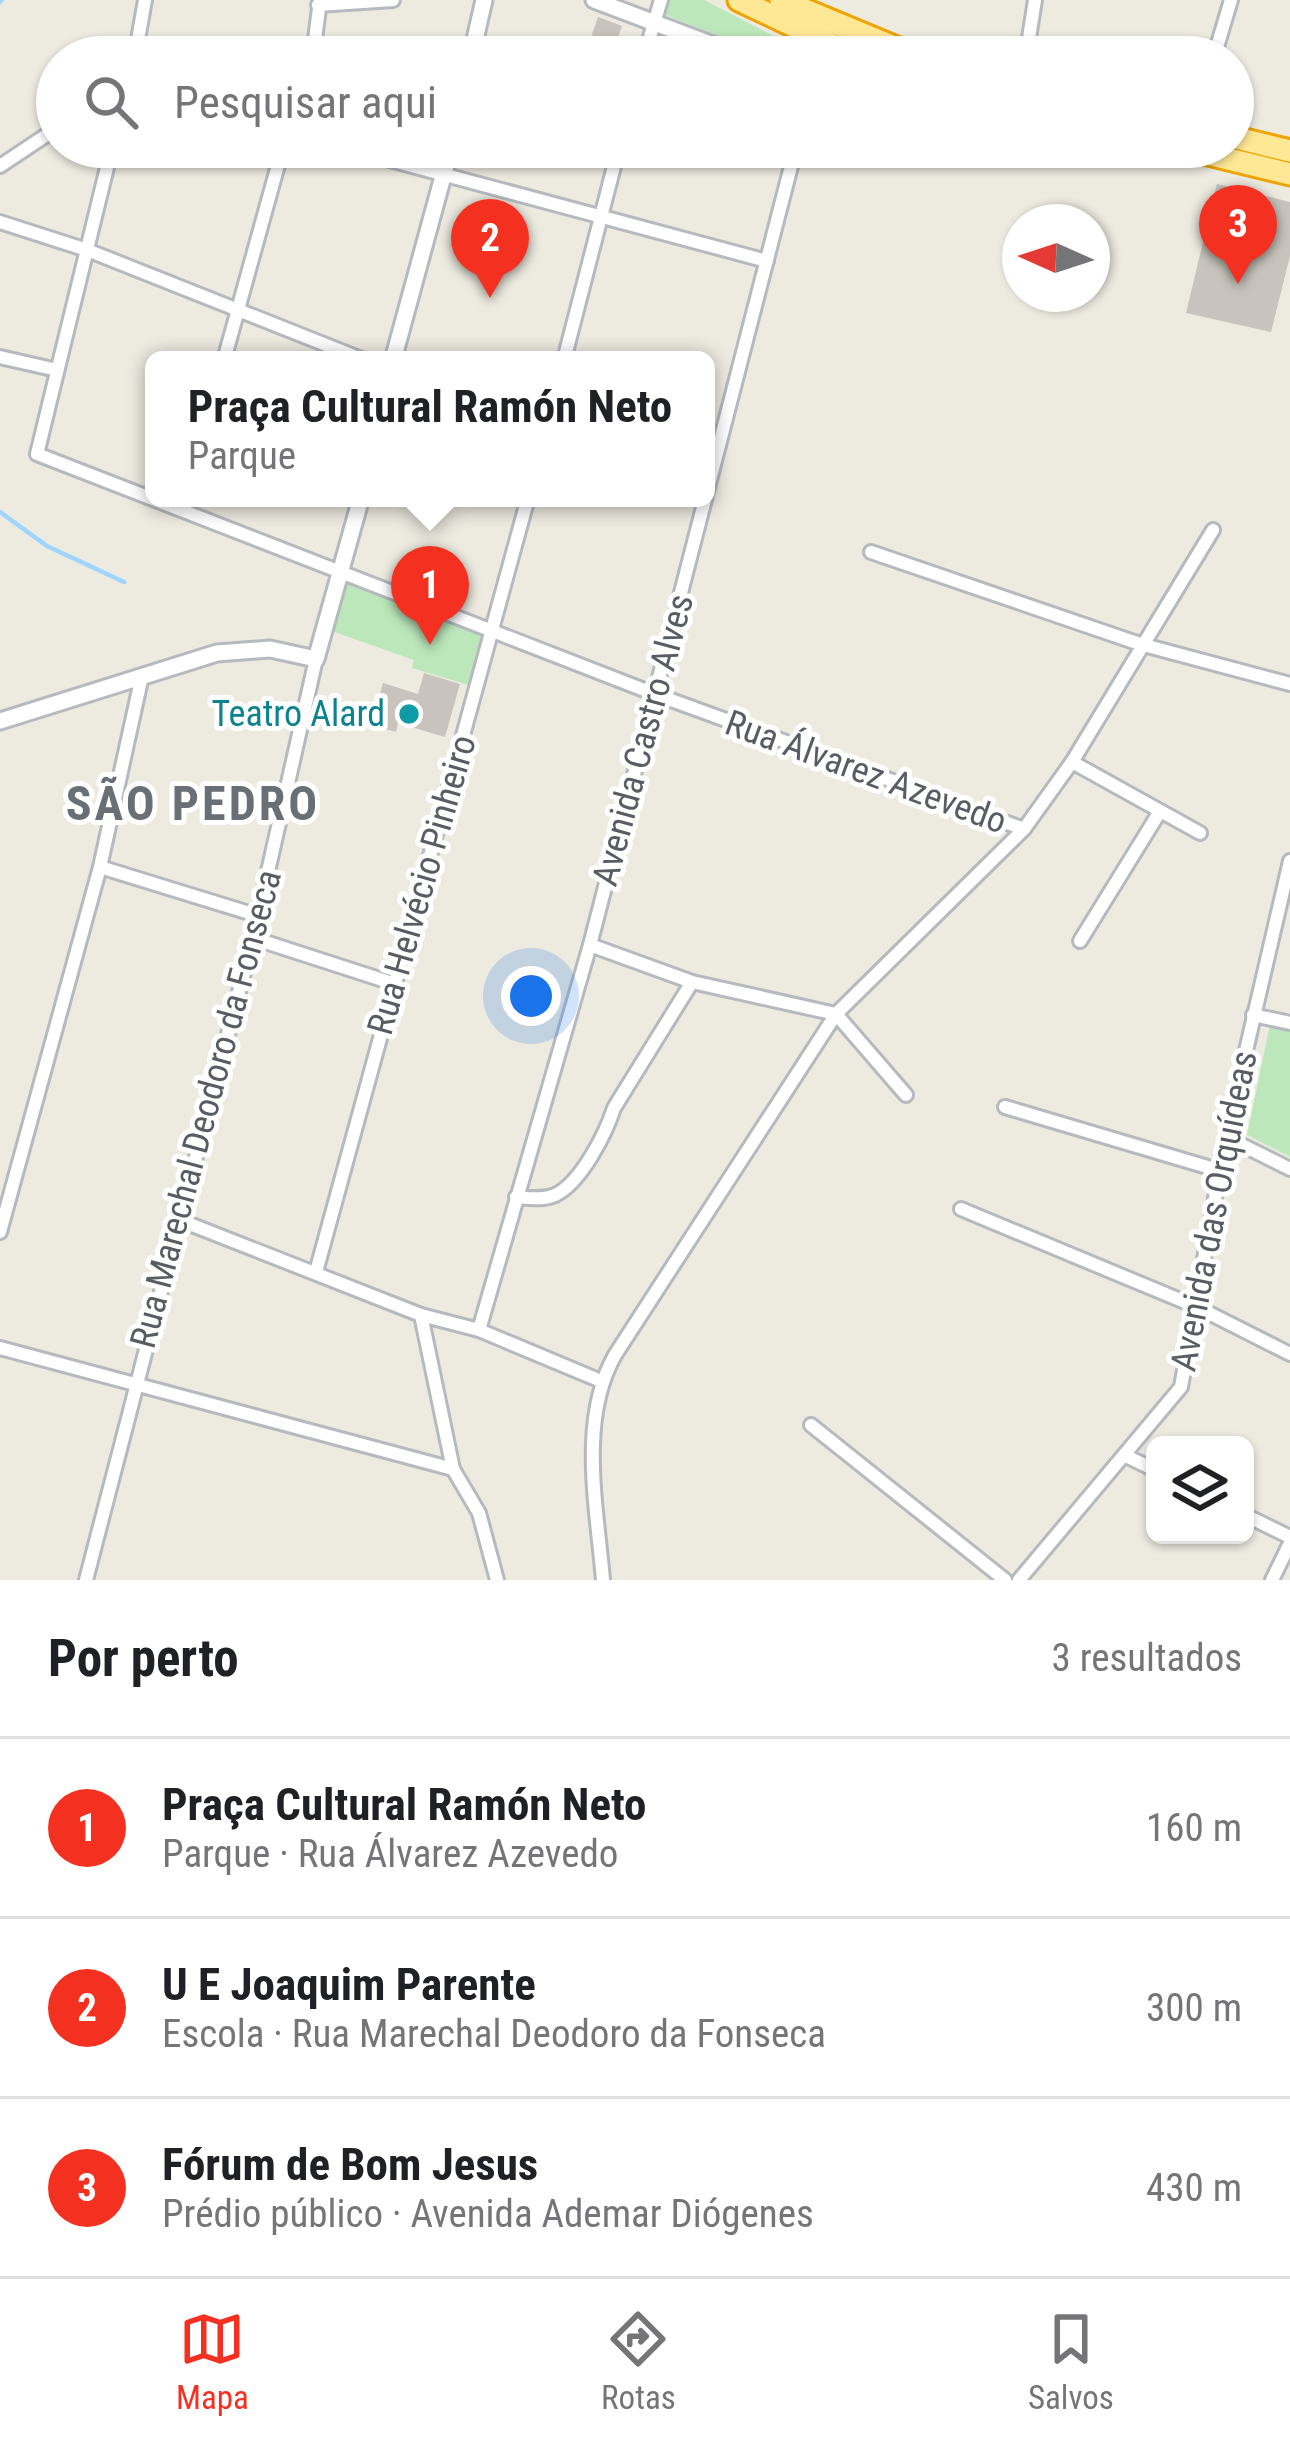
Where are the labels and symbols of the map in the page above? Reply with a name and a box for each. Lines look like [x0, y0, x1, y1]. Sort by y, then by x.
pin: 3 [1199, 185, 1277, 284]
pin: 2 [451, 199, 529, 298]
north arrow [1002, 204, 1110, 312]
pin: 1 [391, 546, 469, 645]
street label: Avenida Castro Alves [584, 590, 702, 890]
place label: Teatro Alard [212, 693, 385, 735]
marker: Teatro Alard [396, 701, 422, 727]
street label: Rua Álvarez Azevedo [720, 701, 1013, 842]
street label: Rua Helvécio Pinheiro [359, 730, 485, 1040]
district label: SÃO PEDRO [66, 775, 320, 832]
street label: Rua Marechal Deodoro da Fonseca [122, 865, 290, 1353]
your location [501, 966, 561, 1026]
street label: Avenida das Orquídeas [1162, 1047, 1266, 1375]

